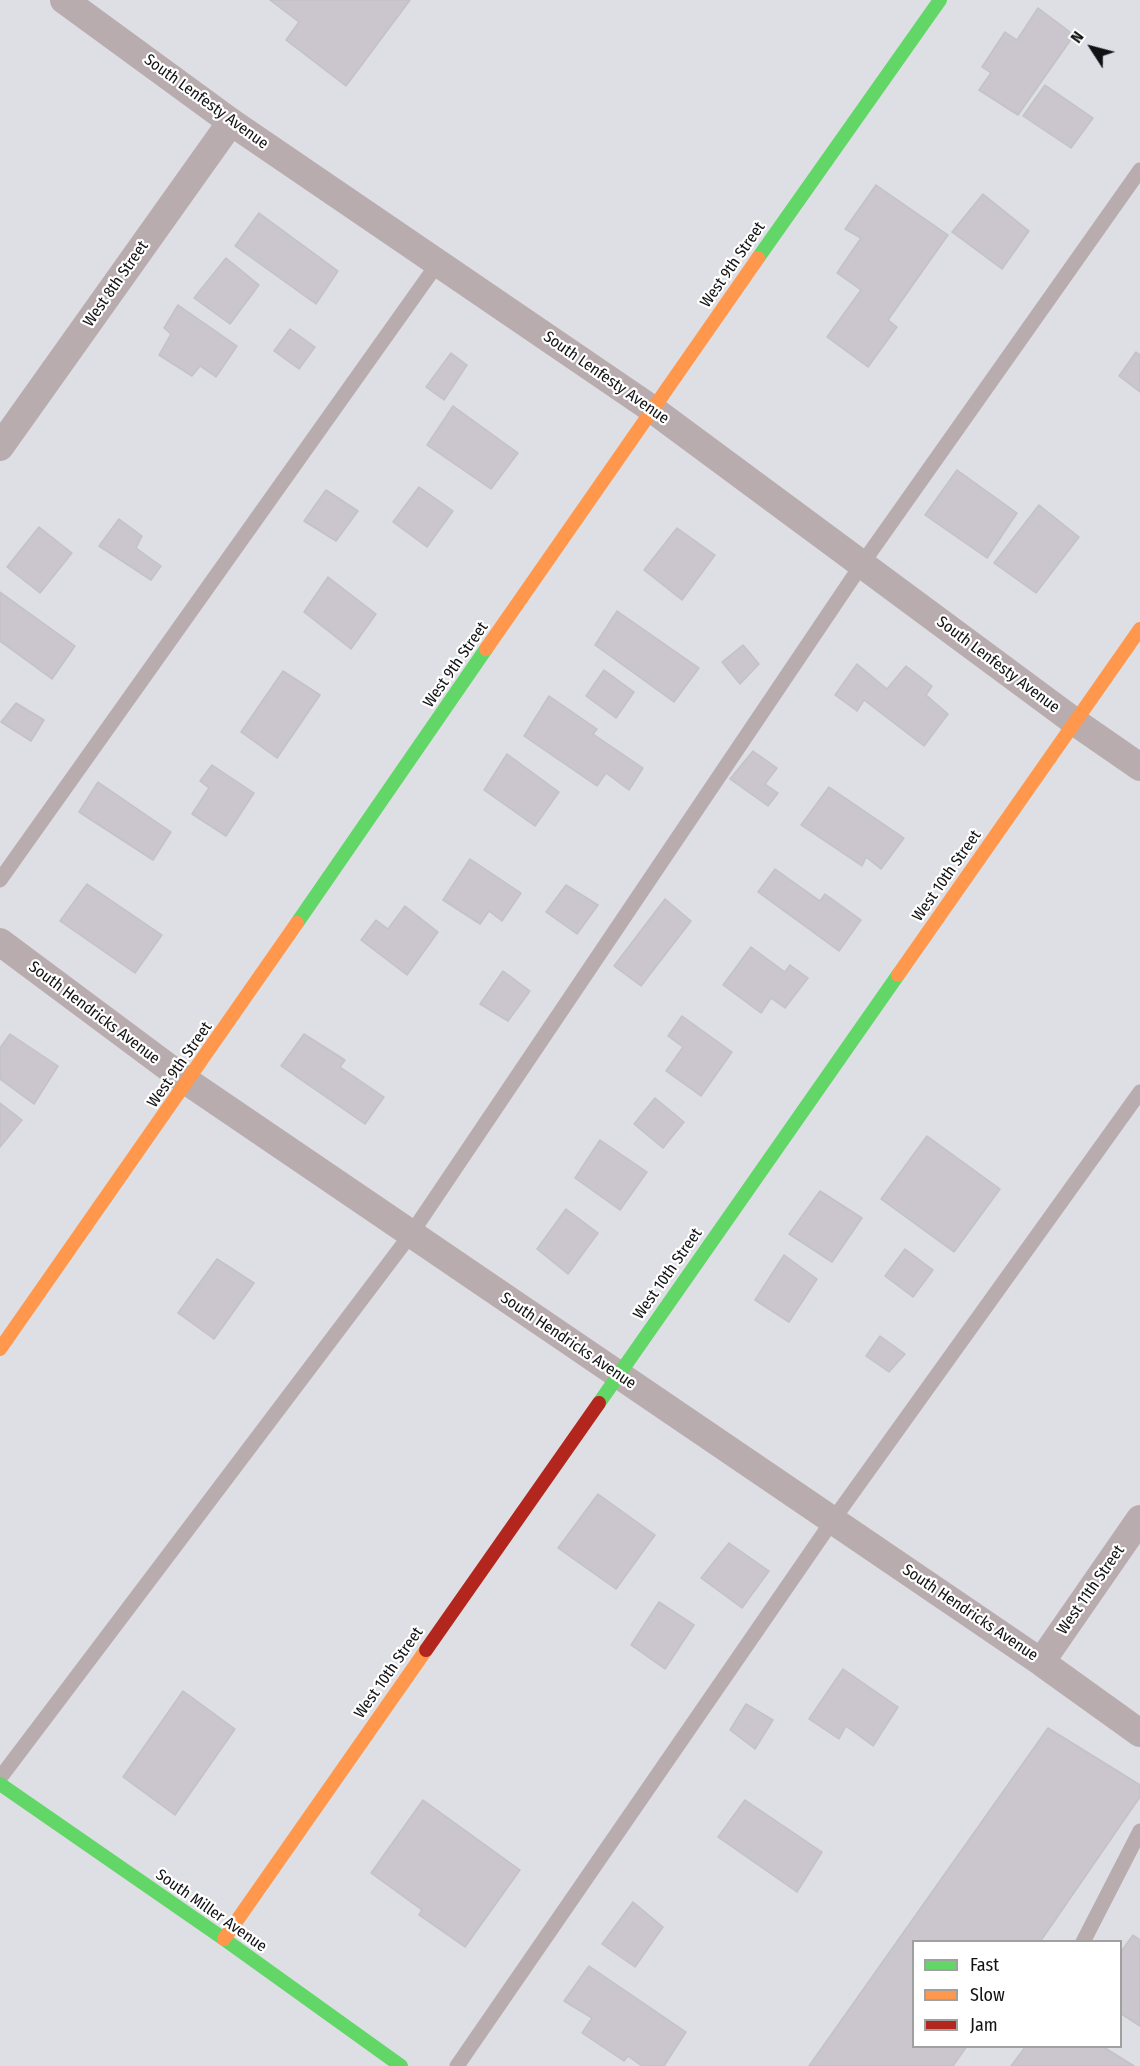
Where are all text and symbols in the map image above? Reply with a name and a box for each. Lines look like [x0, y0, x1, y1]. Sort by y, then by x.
north arrow [1062, 18, 1122, 78]
text: N [1067, 28, 1088, 47]
street label: South Lenfesty Avenue [140, 50, 272, 154]
street label: West 9th Street [696, 218, 770, 312]
street label: West 8th Street [79, 237, 153, 331]
street label: South Lenfesty Avenue [540, 327, 672, 429]
street label: South Lenfesty Avenue [933, 613, 1063, 717]
street label: West 9th Street [419, 618, 493, 712]
street label: West 10th Street [908, 827, 986, 925]
street label: South Hendricks Avenue [25, 957, 163, 1069]
street label: West 9th Street [143, 1018, 217, 1112]
street label: West 10th Street [629, 1225, 707, 1323]
street label: South Hendricks Avenue [497, 1289, 639, 1393]
street label: West 11th Street [1053, 1542, 1129, 1638]
street label: South Hendricks Avenue [899, 1561, 1041, 1665]
street label: West 10th Street [350, 1624, 428, 1722]
street label: South Miller Avenue [152, 1865, 270, 1957]
legend [912, 1940, 1122, 2048]
text: Fast [970, 1954, 999, 1976]
text: Slow [970, 1984, 1005, 2006]
text: Jam [970, 2014, 998, 2036]

